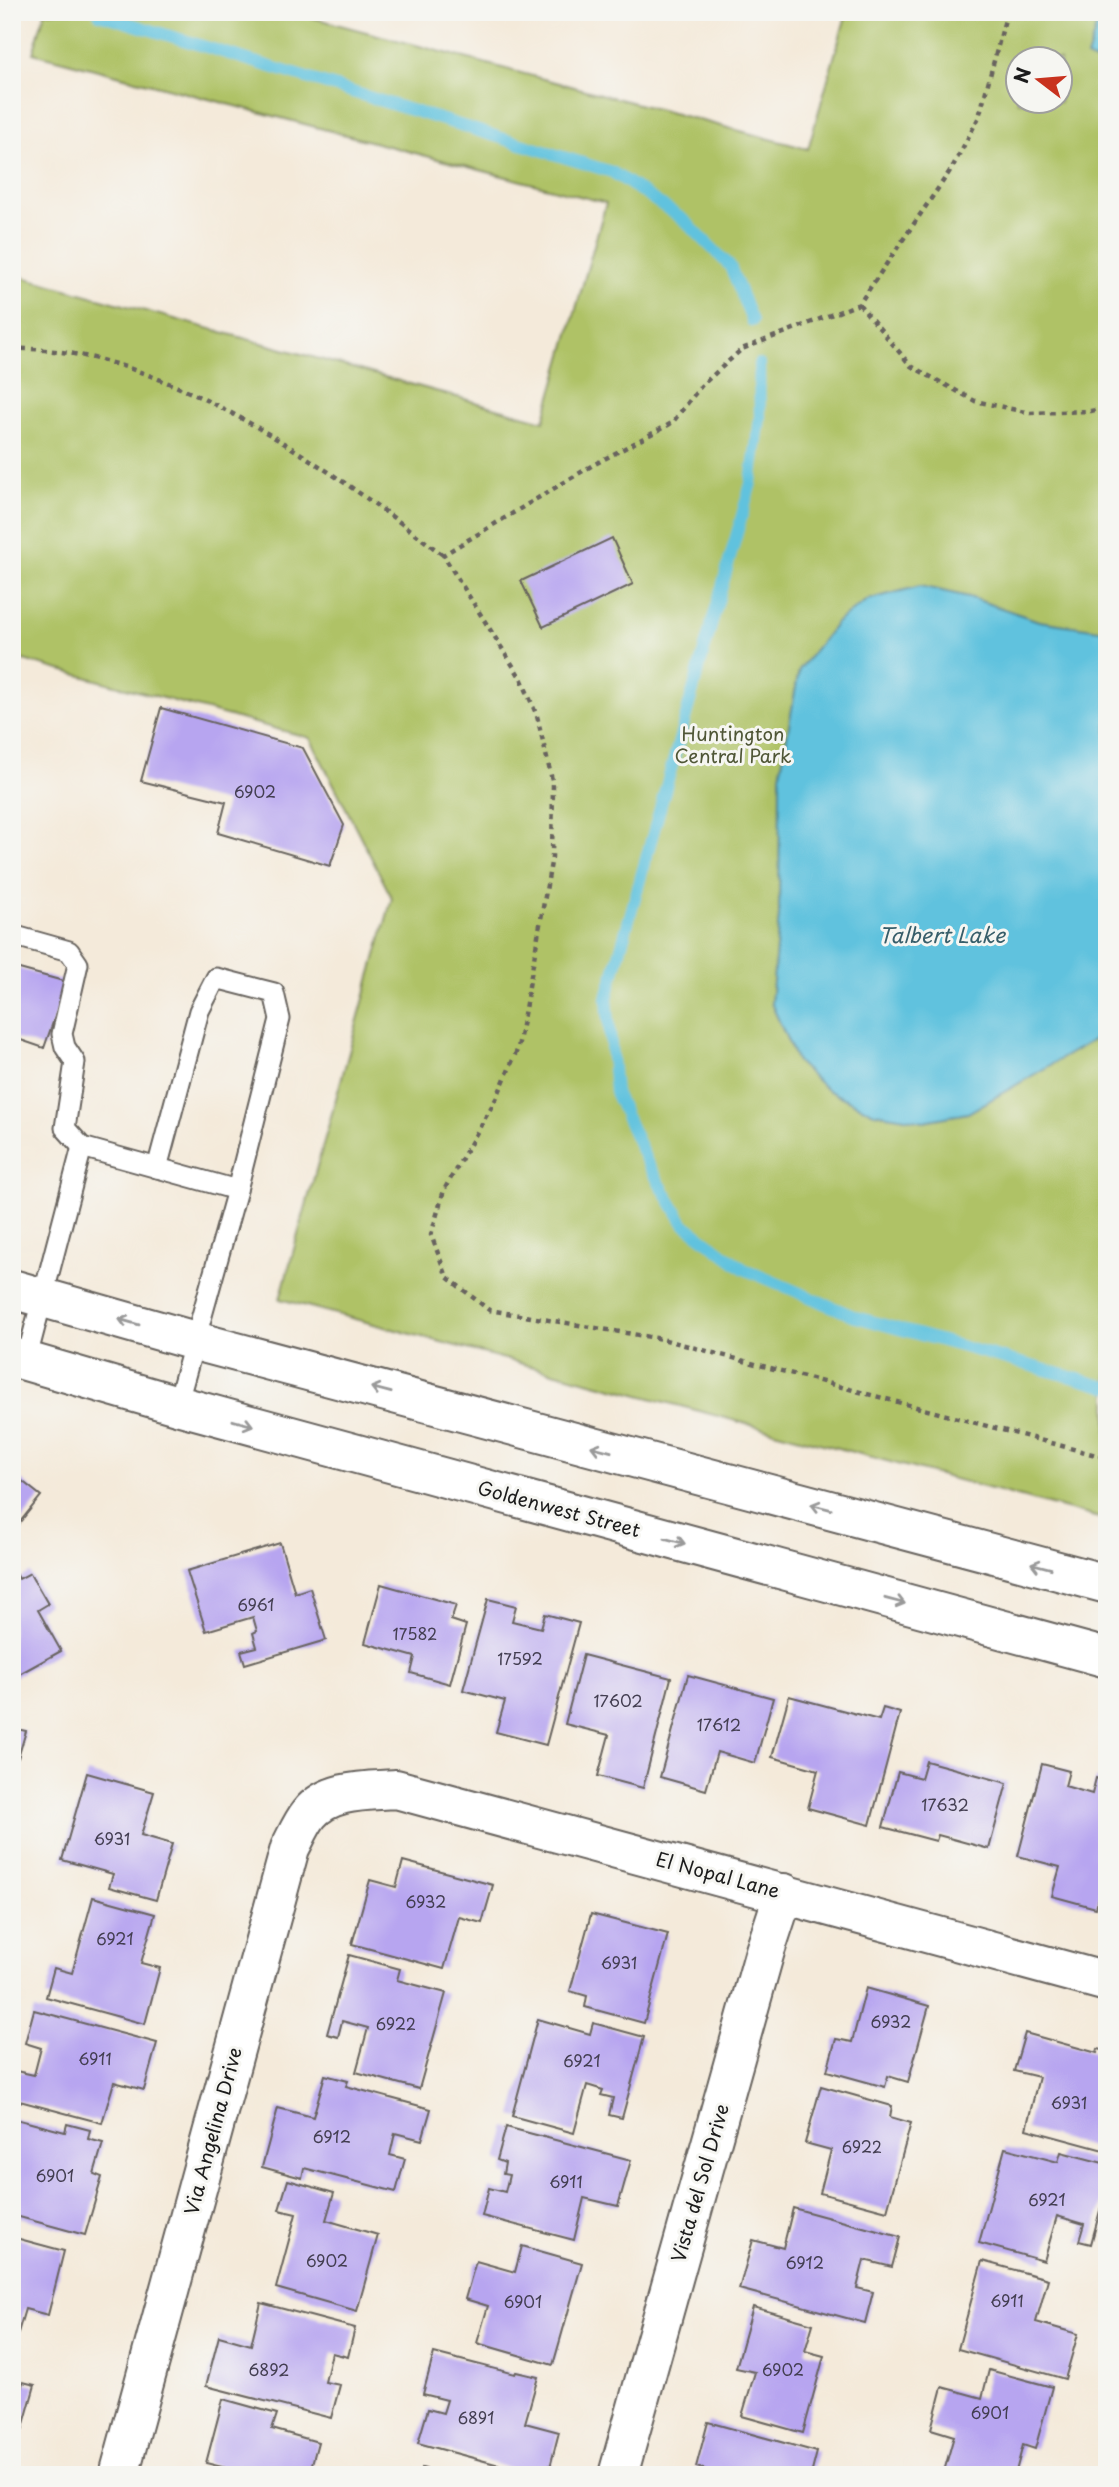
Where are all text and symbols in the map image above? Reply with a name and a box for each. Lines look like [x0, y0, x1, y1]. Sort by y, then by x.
north arrow [1004, 46, 1074, 116]
text: N [1006, 64, 1037, 86]
park label: Huntington Central Park [674, 719, 792, 769]
house number: 6902 [234, 779, 276, 803]
water label: Talbert Lake [879, 918, 1007, 950]
one-way arrow [119, 1315, 141, 1328]
one-way arrow [370, 1383, 393, 1396]
one-way arrow [231, 1417, 254, 1430]
one-way arrow [590, 1442, 613, 1455]
street label: Goldenwest Street [475, 1473, 644, 1543]
one-way arrow [810, 1500, 832, 1513]
one-way arrow [664, 1535, 686, 1548]
one-way arrow [1030, 1559, 1053, 1572]
house number: 6961 [238, 1592, 274, 1616]
one-way arrow [884, 1595, 906, 1608]
house number: 17582 [393, 1621, 437, 1645]
house number: 17592 [497, 1646, 543, 1670]
house number: 17602 [593, 1688, 643, 1712]
house number: 17612 [697, 1712, 741, 1736]
house number: 17632 [921, 1792, 969, 1816]
house number: 6931 [94, 1826, 130, 1850]
street label: El Nopal Lane [653, 1844, 783, 1904]
house number: 6932 [406, 1889, 446, 1913]
house number: 6921 [96, 1926, 134, 1950]
house number: 6931 [601, 1950, 637, 1974]
house number: 6932 [871, 2009, 911, 2033]
house number: 6922 [376, 2011, 416, 2035]
street label: Via Angelina Drive [176, 2044, 248, 2218]
house number: 6911 [78, 2046, 112, 2070]
house number: 6921 [563, 2048, 601, 2072]
house number: 6931 [1051, 2090, 1087, 2114]
street label: Vista del Sol Drive [663, 2100, 735, 2265]
house number: 6912 [313, 2124, 351, 2148]
house number: 6922 [842, 2134, 882, 2158]
house number: 6901 [36, 2163, 74, 2187]
house number: 6911 [549, 2169, 583, 2193]
house number: 6921 [1028, 2187, 1066, 2211]
house number: 6902 [306, 2248, 348, 2272]
house number: 6912 [786, 2250, 824, 2274]
house number: 6911 [990, 2288, 1024, 2312]
house number: 6901 [504, 2289, 542, 2313]
house number: 6892 [249, 2357, 289, 2381]
house number: 6902 [762, 2357, 804, 2381]
house number: 6901 [971, 2400, 1009, 2424]
house number: 6891 [458, 2405, 494, 2429]

